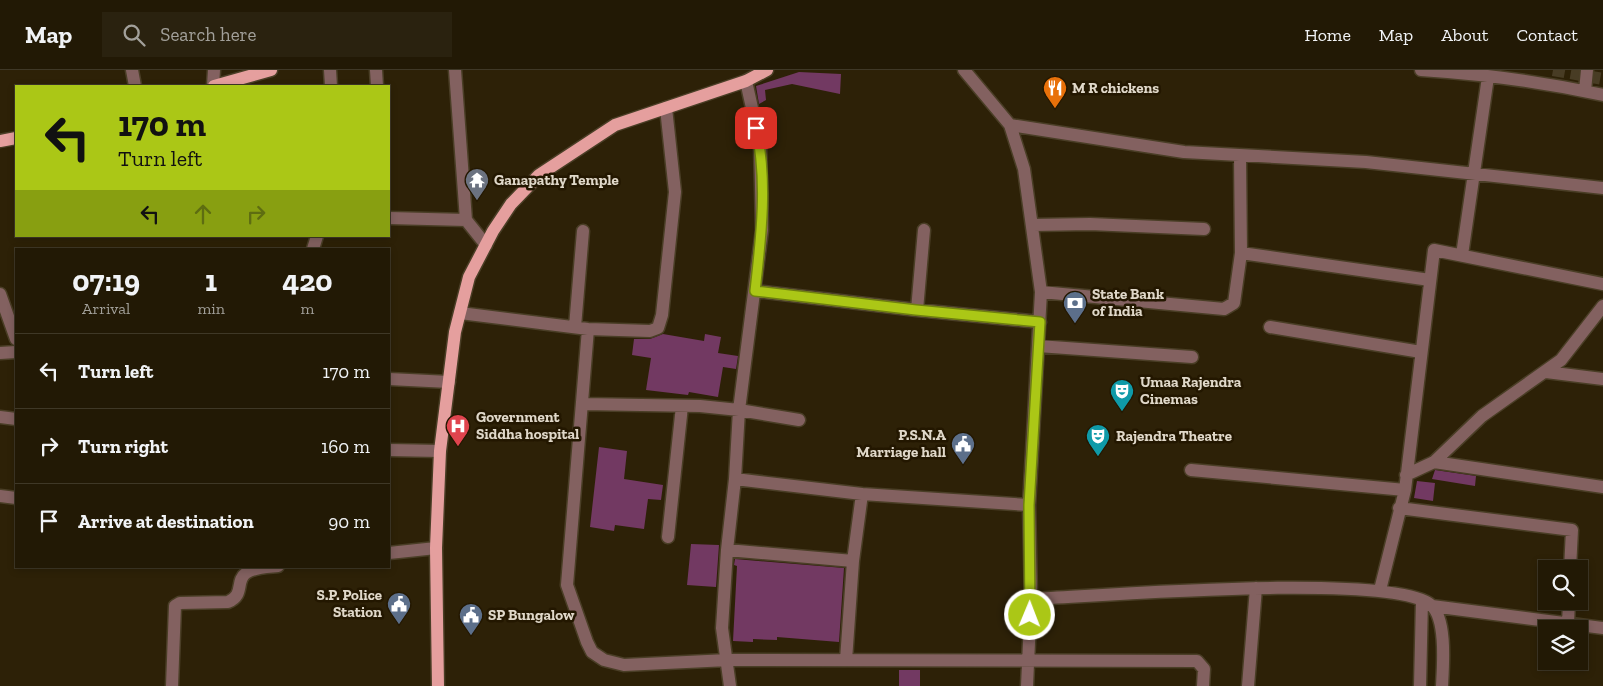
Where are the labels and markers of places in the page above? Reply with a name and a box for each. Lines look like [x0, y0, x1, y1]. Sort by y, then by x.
restaurant icon: M R chickens [1042, 75, 1068, 109]
place label: M R chickens [1072, 79, 1159, 97]
pin [735, 107, 777, 149]
temple icon: Ganapathy Temple [464, 167, 490, 201]
place label: Ganapathy Temple [494, 171, 619, 189]
place label: State Bank of India [1092, 285, 1165, 320]
bank icon: State Bank of India [1062, 290, 1088, 324]
place label: Umaa Rajendra Cinemas [1140, 373, 1242, 408]
theatre icon: Umaa Rajendra Cinemas [1109, 378, 1135, 412]
place label: Government Siddha hospital [476, 408, 579, 443]
hospital icon: Government Siddha hospital [445, 413, 471, 447]
theatre icon: Rajendra Theatre [1085, 423, 1111, 457]
place label: P.S.N.A Marriage hall [856, 426, 947, 461]
place label: Rajendra Theatre [1116, 427, 1232, 445]
public building icon: P.S.N.A Marriage hall [950, 431, 976, 465]
place label: S.P. Police Station [317, 586, 382, 621]
public building icon: S.P. Police Station [386, 591, 412, 625]
public building icon: SP Bungalow [458, 602, 484, 636]
place label: SP Bungalow [488, 606, 575, 624]

